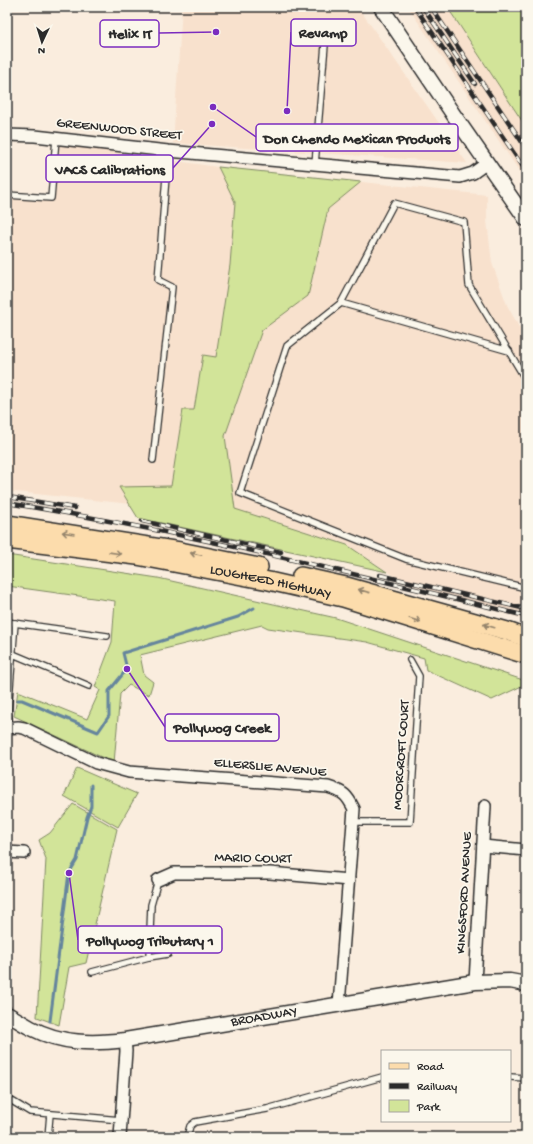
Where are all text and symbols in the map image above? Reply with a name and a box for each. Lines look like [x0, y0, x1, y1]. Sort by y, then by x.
callout: Revamp [291, 19, 356, 46]
callout: Helix IT [100, 20, 159, 47]
north arrow [22, 22, 62, 62]
text: Revamp [298, 25, 348, 43]
text: Helix IT [108, 26, 153, 44]
text: N [37, 44, 45, 56]
street label: GREENWOOD STREET [55, 115, 183, 145]
callout: Don Chendo Mexican Products [256, 124, 458, 151]
text: Don Chendo Mexican Products [262, 131, 452, 149]
callout: VACS Calibrations [46, 155, 173, 182]
text: VACS Calibrations [54, 162, 167, 180]
one-way arrow [61, 529, 74, 537]
one-way arrow [108, 549, 121, 557]
one-way arrow [190, 549, 203, 557]
street label: LOUGHEED HIGHWAY [208, 561, 333, 603]
one-way arrow [357, 587, 370, 594]
one-way arrow [408, 617, 421, 624]
one-way arrow [483, 622, 496, 629]
street label: MOORCROFT COURT [390, 699, 414, 810]
callout: Pollywog Creek [165, 714, 279, 741]
text: Pollywog Creek [172, 720, 273, 738]
street label: ELLERSLIE AVENUE [213, 755, 328, 781]
street label: KINGSFORD AVENUE [453, 831, 477, 954]
street label: MARIO COURT [214, 850, 292, 868]
callout: Pollywog Tributary 1 [78, 926, 222, 953]
text: Pollywog Tributary 1 [85, 933, 214, 951]
street label: BROADWAY [229, 1003, 298, 1031]
legend [381, 1050, 511, 1122]
text: Road [417, 1061, 444, 1075]
text: Railway [417, 1081, 457, 1095]
text: Park [416, 1101, 442, 1115]

